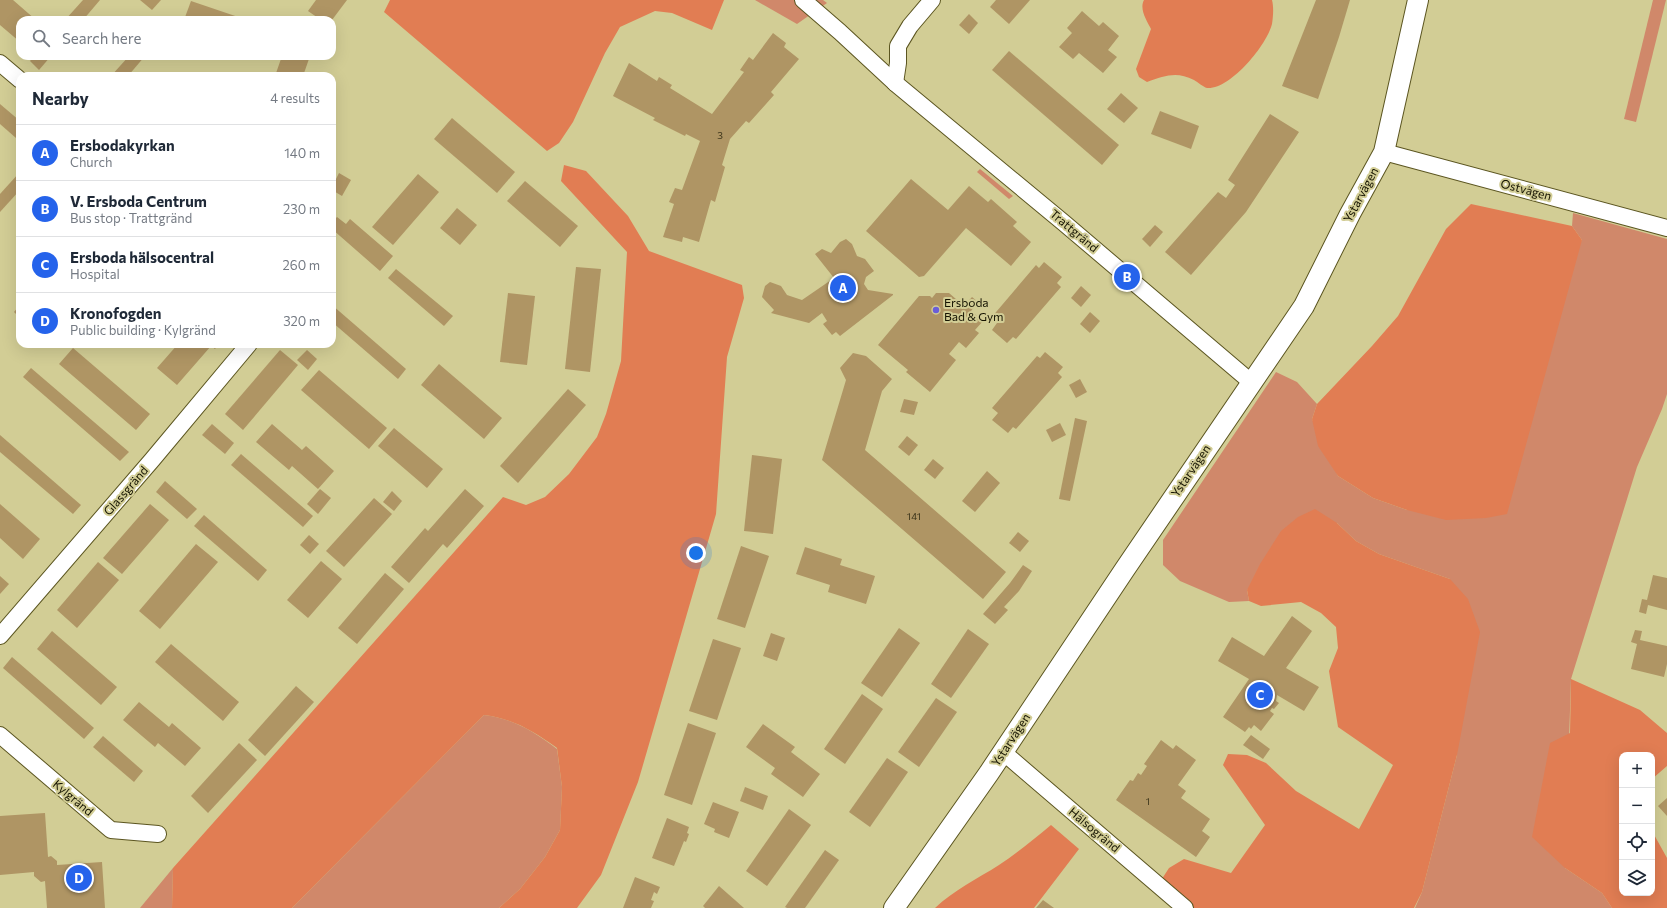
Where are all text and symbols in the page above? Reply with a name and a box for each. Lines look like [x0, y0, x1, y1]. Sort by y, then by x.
search box [16, 16, 336, 60]
icon: search [30, 27, 52, 49]
text: Search here [62, 29, 141, 47]
text: Nearby [32, 88, 89, 109]
text: 4 results [270, 90, 320, 106]
house number: 3 [717, 129, 723, 141]
text: Ersbodakyrkan [70, 136, 175, 154]
text: A [40, 145, 50, 161]
text: 140 m [284, 145, 320, 161]
text: Church [70, 154, 112, 170]
street label: Ystarvägen [1340, 165, 1380, 224]
street label: Ostvägen [1499, 176, 1553, 203]
text: V. Ersboda Centrum [70, 192, 207, 210]
text: B [41, 201, 49, 217]
text: 230 m [283, 201, 320, 217]
street label: Trattgränd [1048, 206, 1102, 255]
text: Bus stop · Trattgränd [70, 210, 192, 226]
text: Ersboda hälsocentral [70, 248, 214, 266]
text: C [41, 257, 49, 273]
text: 260 m [283, 257, 320, 273]
pin: B [1114, 262, 1140, 292]
text: Hospital [70, 266, 120, 282]
pin: A [830, 273, 856, 303]
place label: Ersboda Bad & Gym [944, 295, 1004, 323]
text: Kronofogden [70, 304, 161, 322]
marker: Ersboda Bad & Gym [931, 305, 941, 315]
text: D [40, 313, 50, 329]
text: 320 m [283, 313, 320, 329]
text: Public building · Kylgränd [70, 322, 216, 338]
street label: Ystarvägen [1168, 442, 1213, 499]
street label: Glassgränd [100, 463, 150, 518]
house number: 141 [907, 510, 921, 522]
your location [686, 543, 706, 563]
pin: C [1247, 680, 1273, 710]
street label: Ystarvägen [988, 710, 1032, 768]
map controls [1619, 752, 1655, 896]
button: + [1619, 752, 1655, 788]
street label: Kylgränd [51, 776, 97, 818]
button: − [1619, 788, 1655, 824]
house number: 1 [1146, 795, 1150, 807]
street label: Hälsogränd [1066, 804, 1123, 855]
button: locate [1619, 824, 1655, 860]
button: layers [1619, 860, 1655, 896]
pin: D [66, 863, 92, 893]

